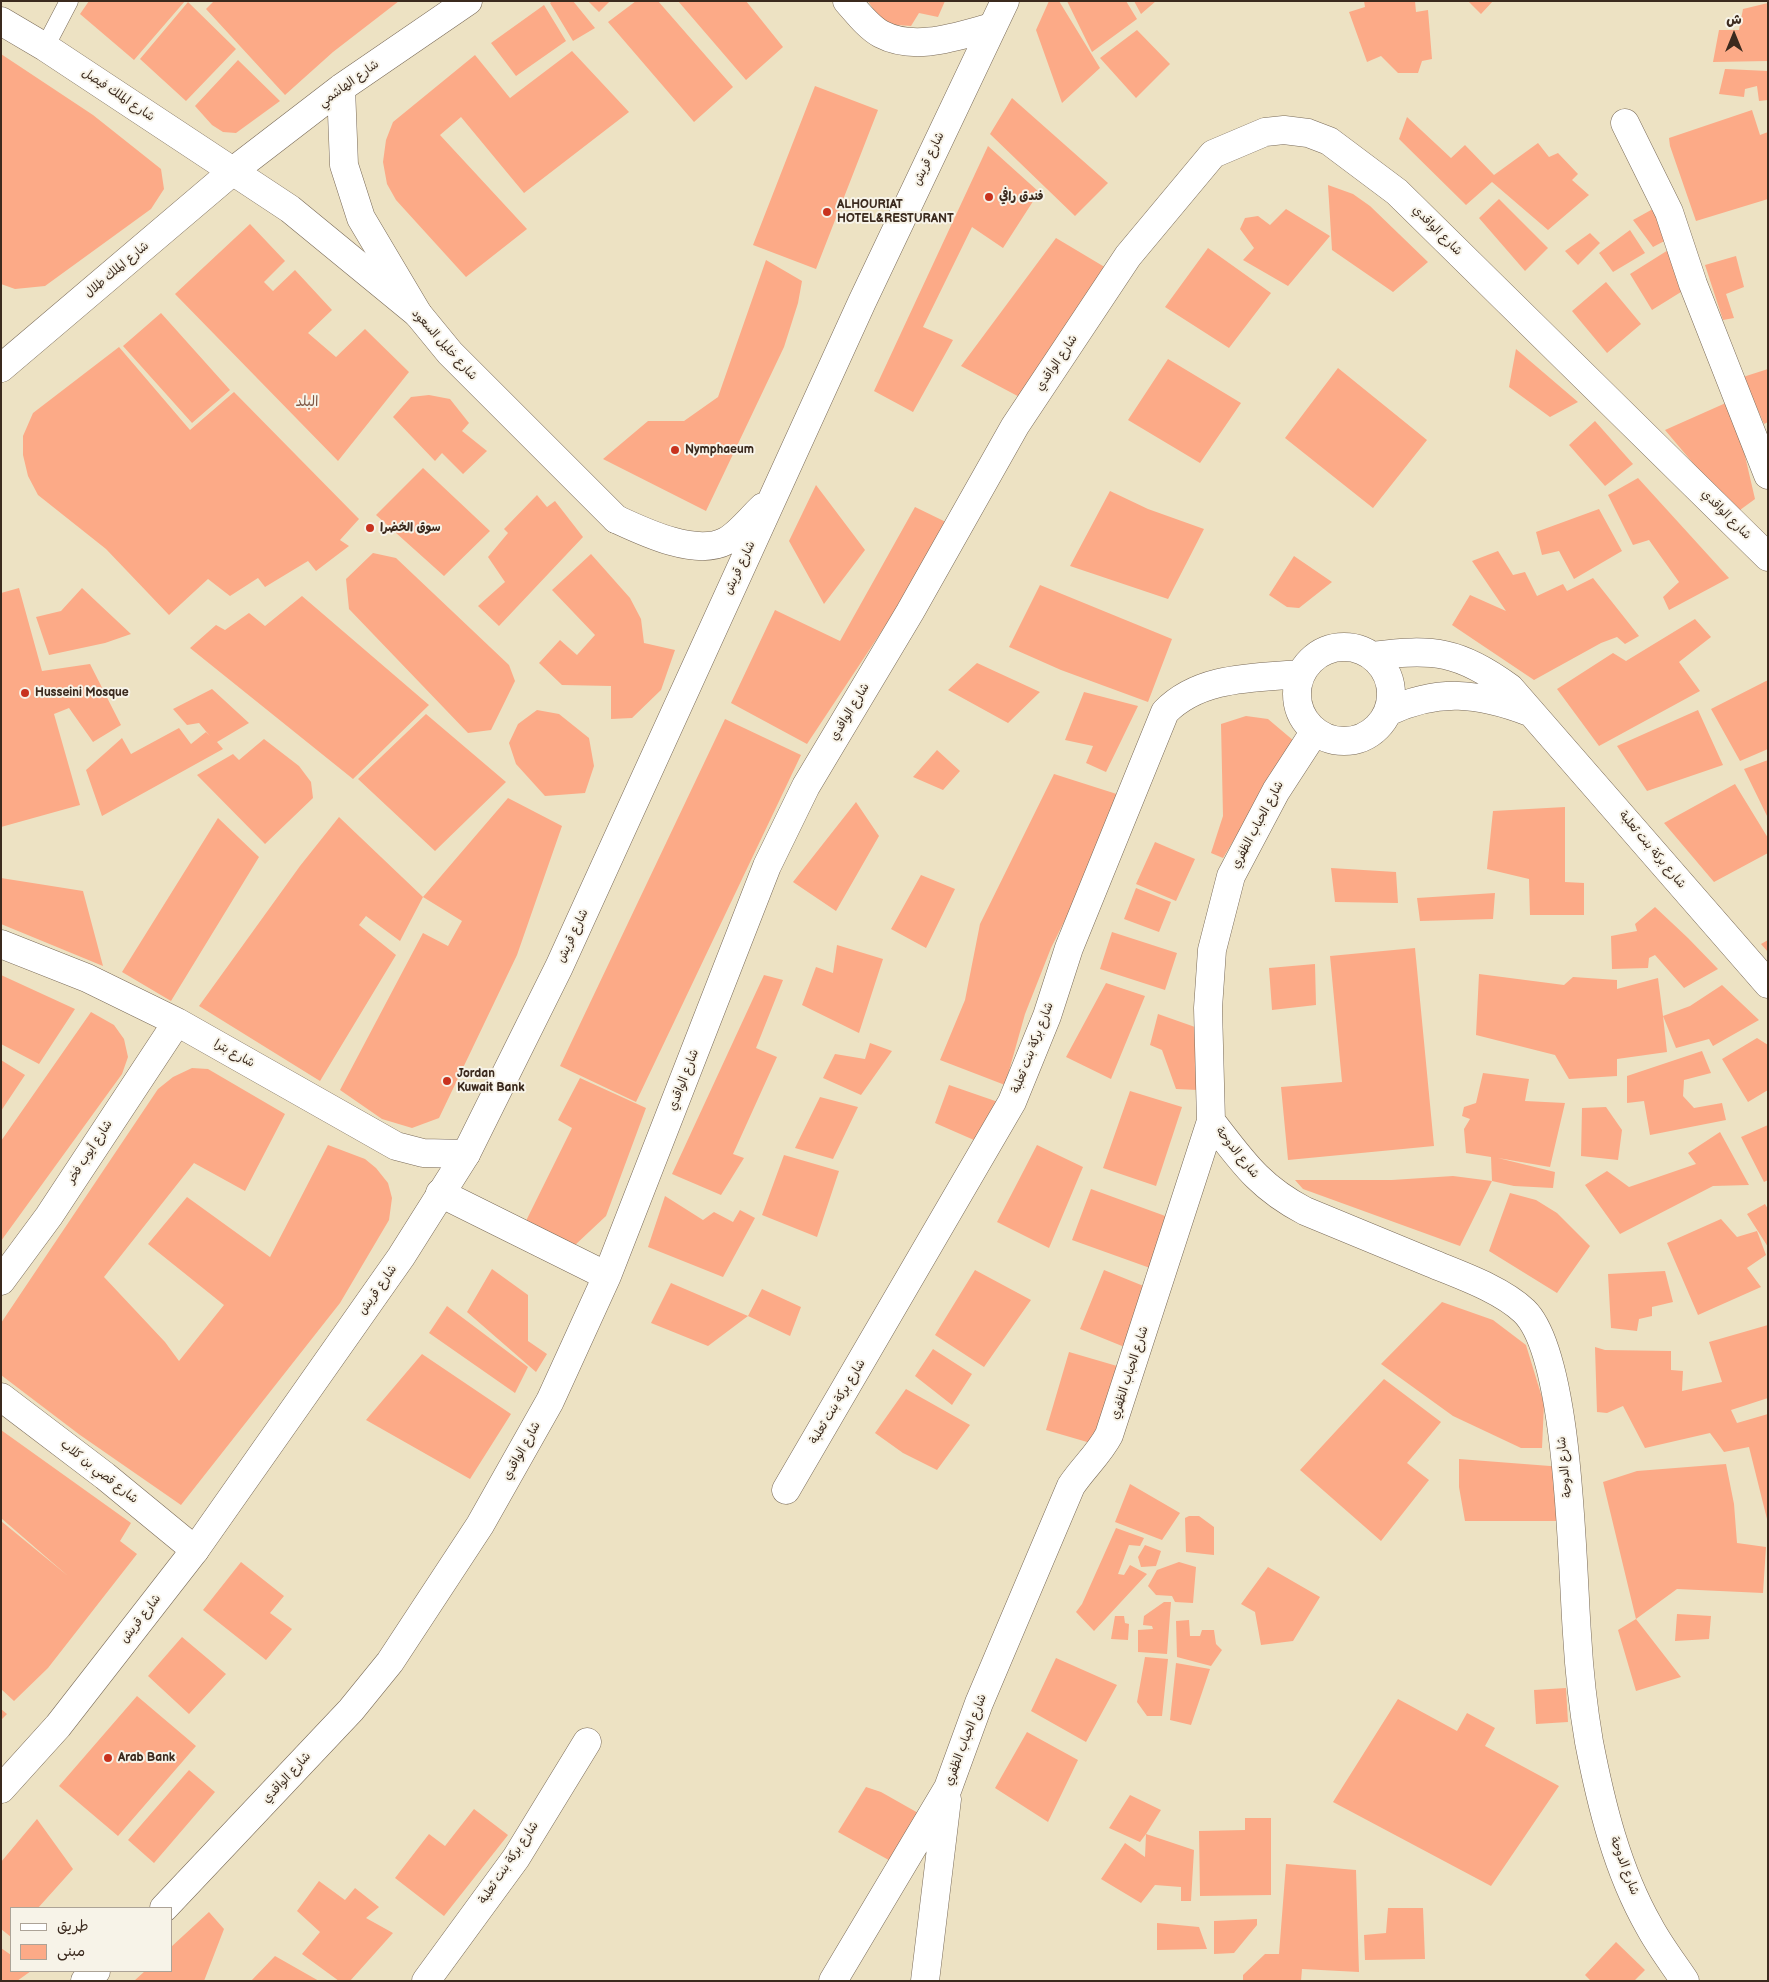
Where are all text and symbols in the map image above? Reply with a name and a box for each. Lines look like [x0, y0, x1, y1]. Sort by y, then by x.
north arrow [1709, 10, 1759, 60]
text: ش [1726, 11, 1742, 28]
street label: شارع الهاشمي [316, 57, 382, 111]
street label: شارع الملك فيصل [79, 65, 157, 125]
street label: شارع قريش [910, 130, 948, 188]
place label: فندق رافي [999, 190, 1044, 204]
marker: فندق رافي [983, 191, 995, 203]
place label: ALHOURIAT HOTEL&RESTURANT [837, 198, 954, 226]
street label: شارع الواقدي [1409, 203, 1465, 259]
marker: ALHOURIAT HOTEL&RESTURANT [821, 206, 833, 218]
street label: شارع الملك طلال [82, 239, 152, 301]
street label: شارع خليل السعود [408, 306, 480, 384]
street label: شارع الواقدي [1033, 332, 1081, 394]
district label: البلد [295, 394, 319, 410]
place label: Nymphaeum [685, 443, 754, 457]
marker: Nymphaeum [669, 444, 681, 456]
street label: شارع الواقدي [1698, 487, 1754, 543]
place label: سوق الخضرا [380, 521, 441, 535]
marker: سوق الخضرا [364, 522, 376, 534]
street label: شارع قريش [721, 539, 759, 597]
street label: شارع الواقدي [827, 681, 873, 743]
place label: Husseini Mosque [35, 686, 129, 700]
marker: Husseini Mosque [19, 687, 31, 699]
street label: شارع الحباب الظفري [1229, 779, 1287, 871]
street label: شارع بركة بنت ثعلبة [1616, 809, 1688, 891]
street label: شارع قريش [554, 907, 592, 965]
street label: شارع بركة بنت ثعلبة [1009, 1001, 1057, 1095]
street label: شارع بترا [211, 1037, 257, 1071]
street label: شارع الواقدي [666, 1047, 702, 1113]
place label: Jordan Kuwait Bank [457, 1067, 524, 1095]
marker: Jordan Kuwait Bank [441, 1075, 453, 1087]
street label: شارع أيوب فخر [64, 1118, 116, 1186]
street label: شارع الدوحة [1212, 1125, 1262, 1181]
street label: شارع قريش [356, 1262, 400, 1318]
street label: شارع الحباب الظفري [1108, 1325, 1152, 1421]
street label: شارع بركة بنت ثعلبة [807, 1357, 869, 1447]
street label: شارع الواقدي [500, 1419, 544, 1483]
street label: شارع الدوحة [1555, 1436, 1575, 1498]
street label: شارع قصي بن كلاب [57, 1437, 141, 1507]
street label: شارع قريش [118, 1592, 164, 1646]
street label: شارع الحباب الظفري [942, 1692, 990, 1788]
street label: شارع الواقدي [260, 1750, 314, 1806]
place label: Arab Bank [118, 1751, 175, 1765]
marker: Arab Bank [102, 1752, 114, 1764]
street label: شارع بركة بنت ثعلبة [476, 1819, 542, 1907]
street label: شارع الدوحة [1606, 1835, 1642, 1897]
legend [10, 1907, 172, 1972]
text: طريق [57, 1917, 89, 1936]
text: مبنى [57, 1942, 85, 1961]

